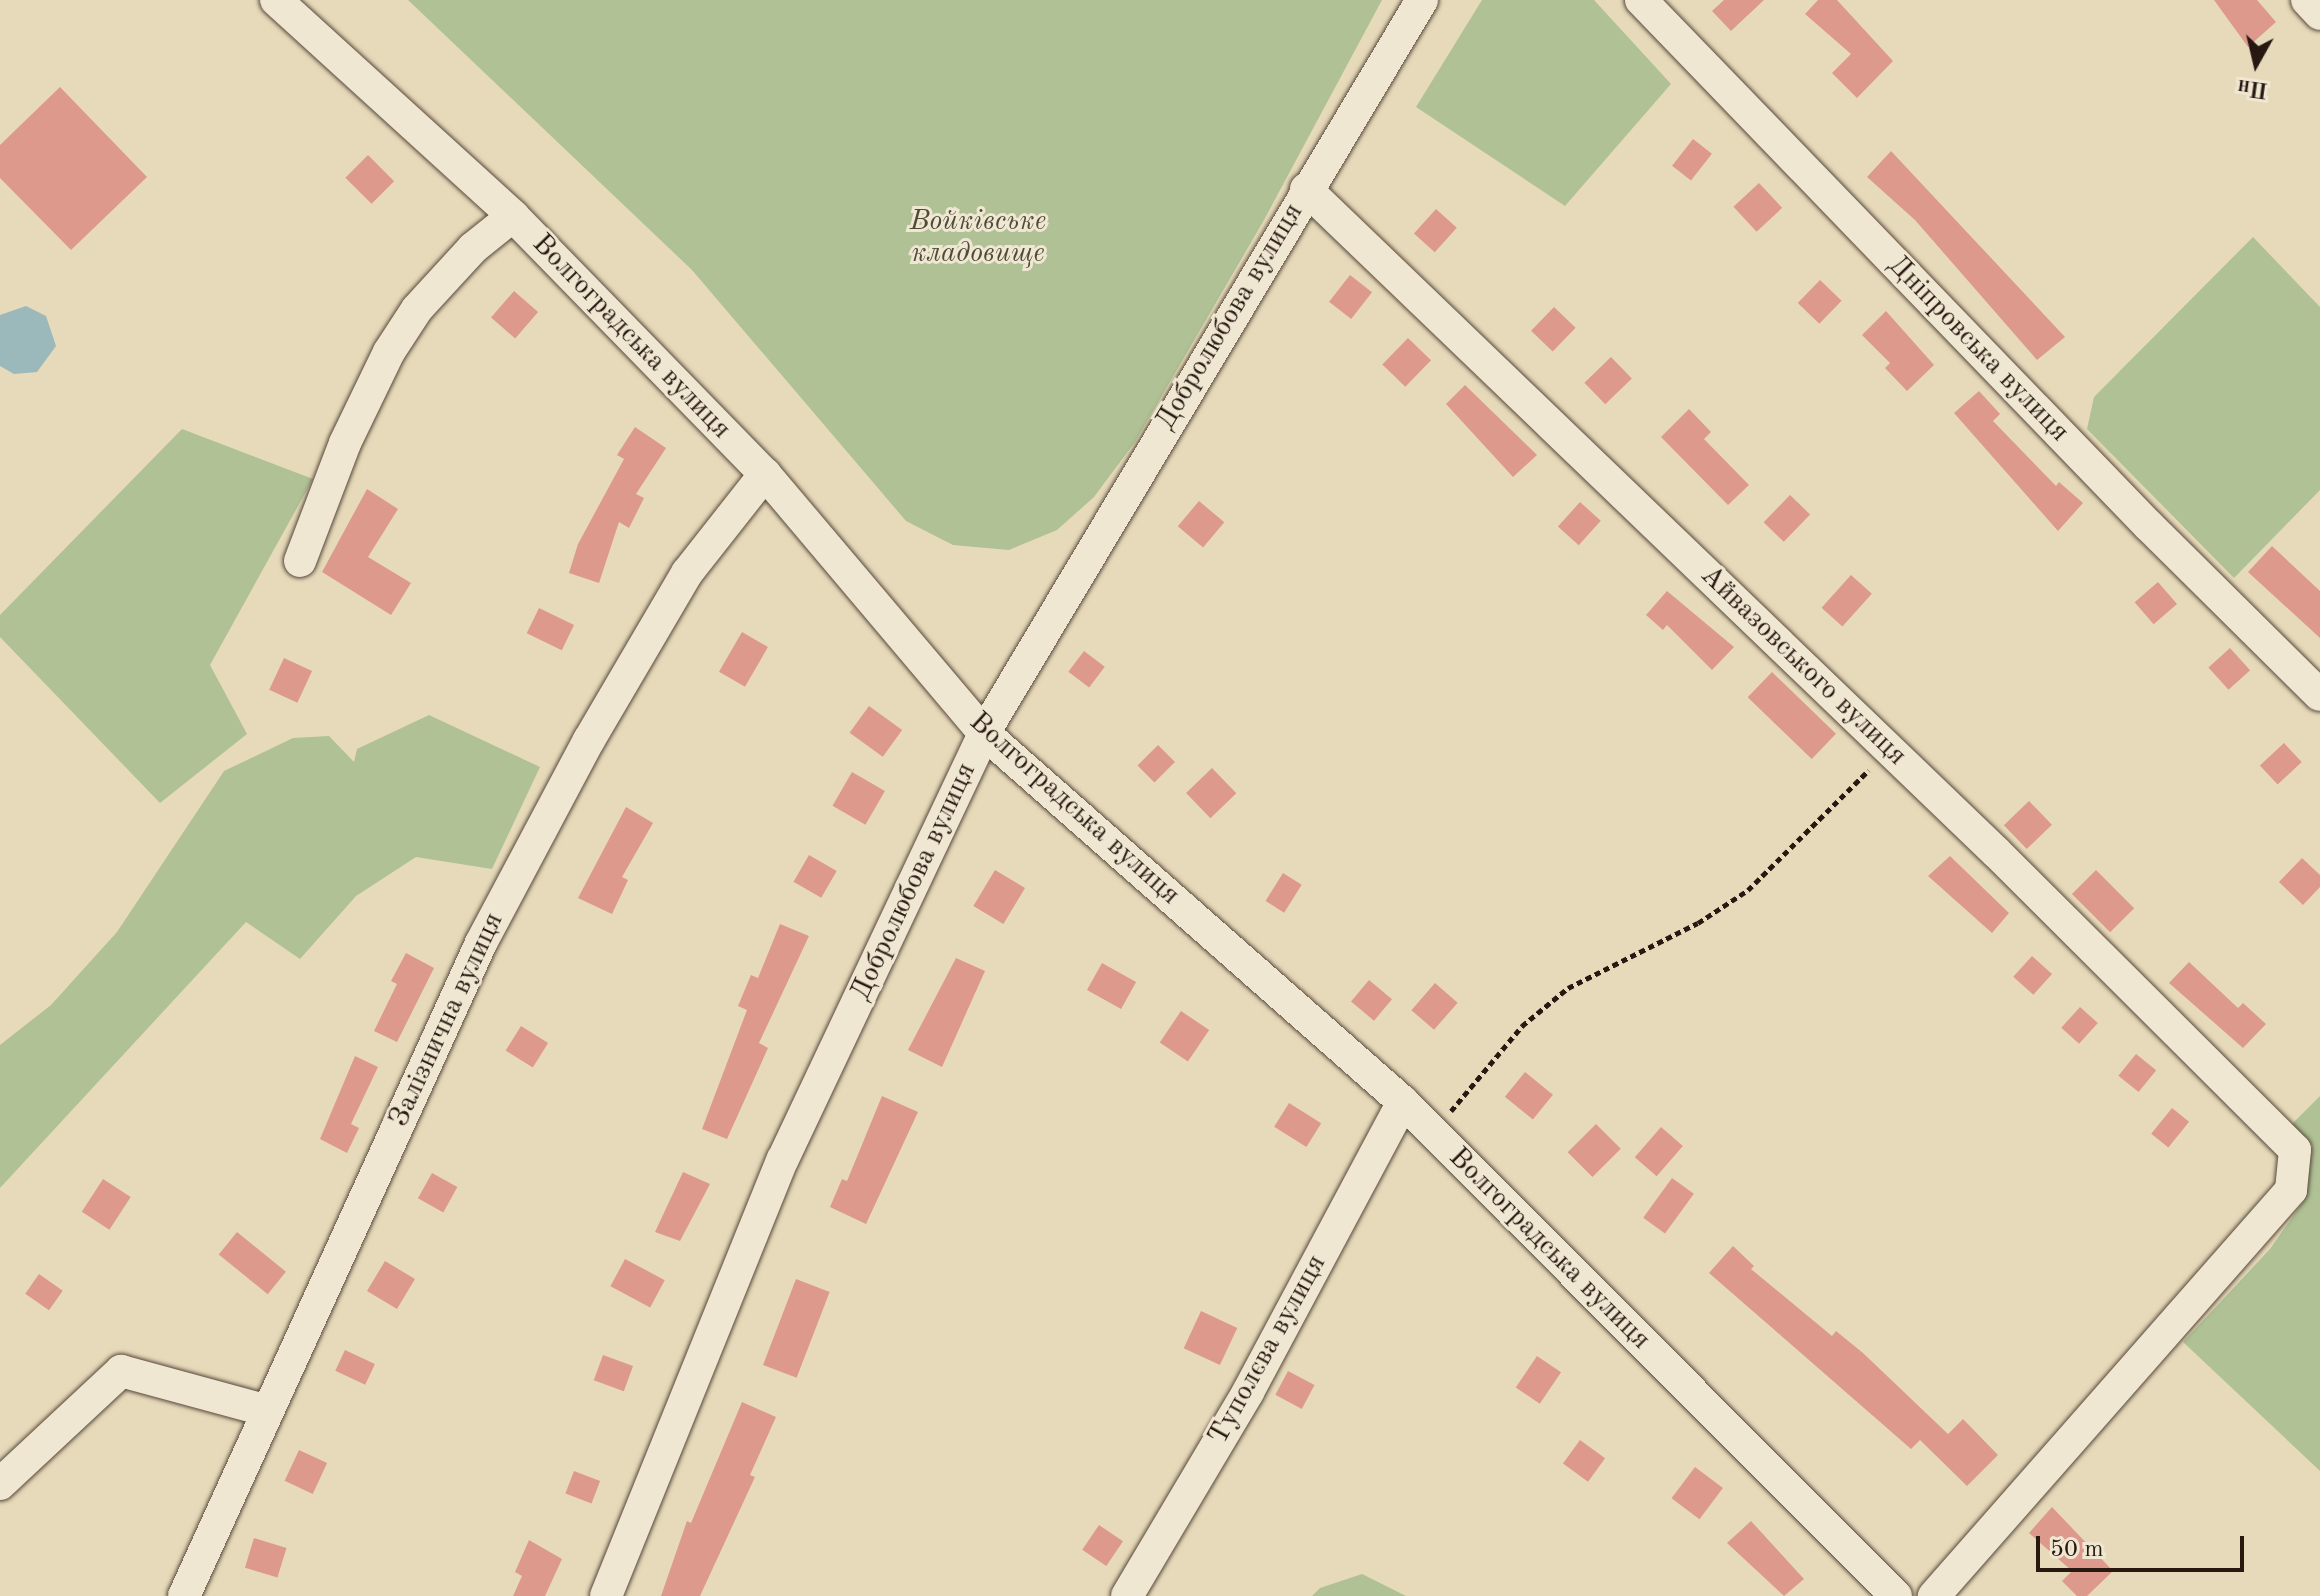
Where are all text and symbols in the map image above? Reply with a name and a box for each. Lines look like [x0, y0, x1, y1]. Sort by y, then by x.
north arrow [2216, 24, 2296, 104]
text: Пн [2236, 75, 2269, 101]
street label: Добролюбова вулиця [1149, 198, 1311, 436]
park label: Войківське кладовище [910, 205, 1046, 271]
street label: Волгоградська вулиця [525, 228, 737, 446]
street label: Дніпровська вулиця [1880, 249, 2076, 449]
street label: Айвазовського вулиця [1693, 559, 1913, 773]
street label: Волгоградська вулиця [962, 706, 1186, 912]
street label: Добролюбова вулиця [844, 758, 984, 1006]
street label: Залізнична вулиця [383, 908, 511, 1132]
street label: Волгоградська вулиця [1441, 1141, 1657, 1357]
street label: Туполєва вулиця [1202, 1249, 1334, 1451]
scale bar [2040, 1520, 2248, 1570]
text: 50 m [2050, 1538, 2104, 1562]

